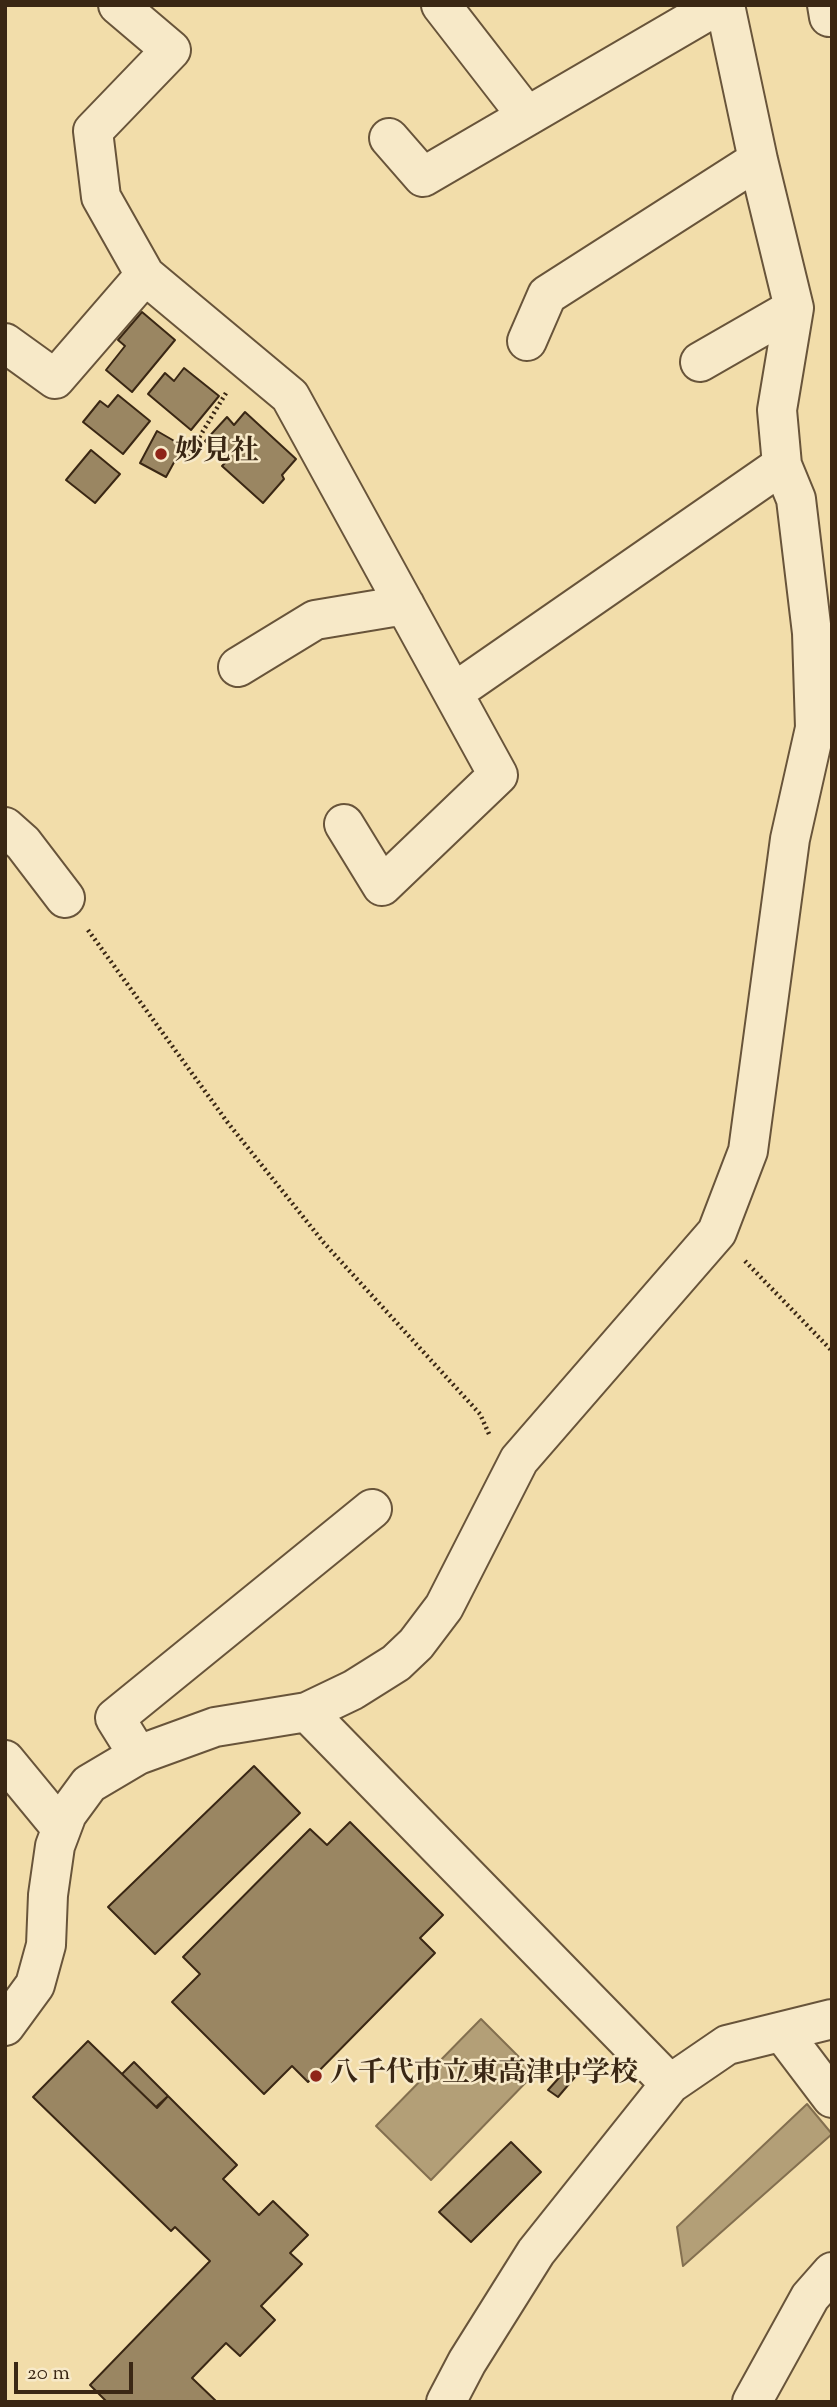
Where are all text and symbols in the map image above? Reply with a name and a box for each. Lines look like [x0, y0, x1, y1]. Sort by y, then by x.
place label: 妙見社 [175, 437, 259, 471]
marker: 妙見社 [153, 446, 169, 462]
place label: 八千代市立東高津中学校 [330, 2059, 638, 2093]
marker: 八千代市立東高津中学校 [308, 2068, 324, 2084]
scale bar [18, 2348, 136, 2392]
text: 20 m [27, 2359, 70, 2389]

